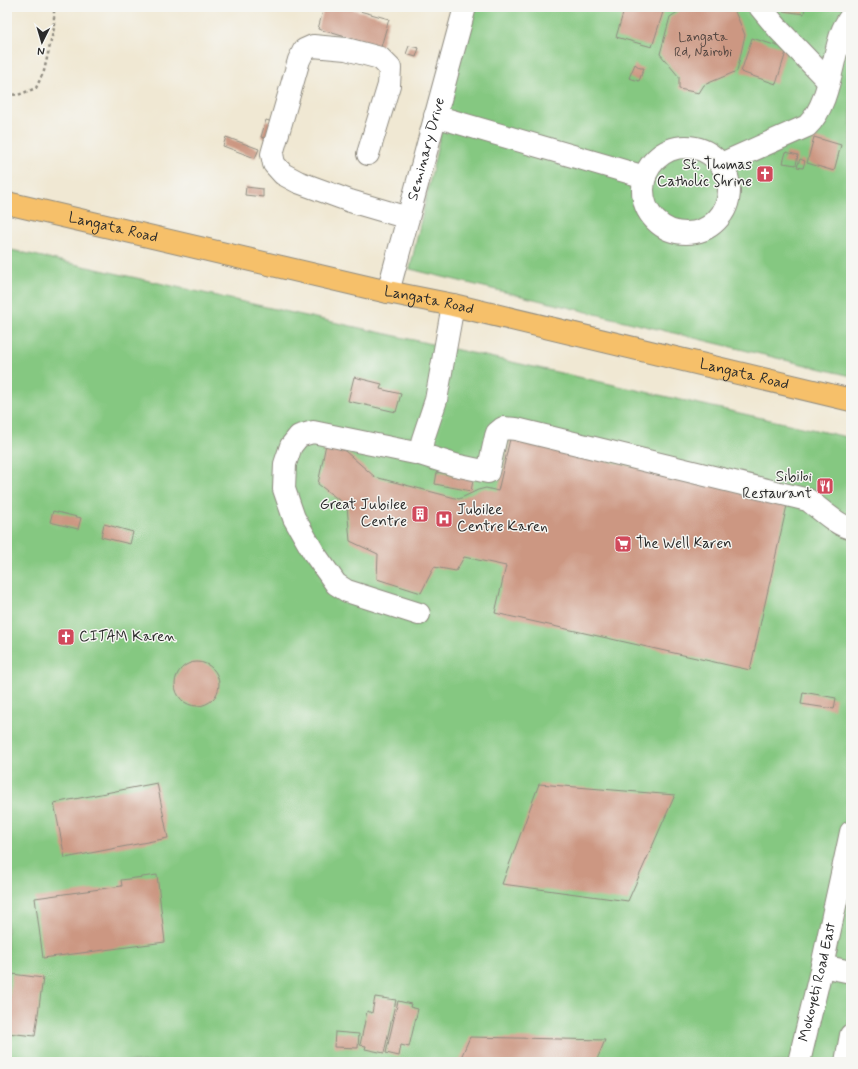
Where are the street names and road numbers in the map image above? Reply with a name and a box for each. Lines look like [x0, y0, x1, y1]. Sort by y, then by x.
street label: Seminary Drive [403, 95, 450, 203]
street label: Langata Road [67, 208, 160, 248]
street label: Langata Road [382, 281, 476, 320]
street label: Langata Road [698, 354, 791, 395]
street label: Mokoyeti Road East [794, 920, 841, 1044]

